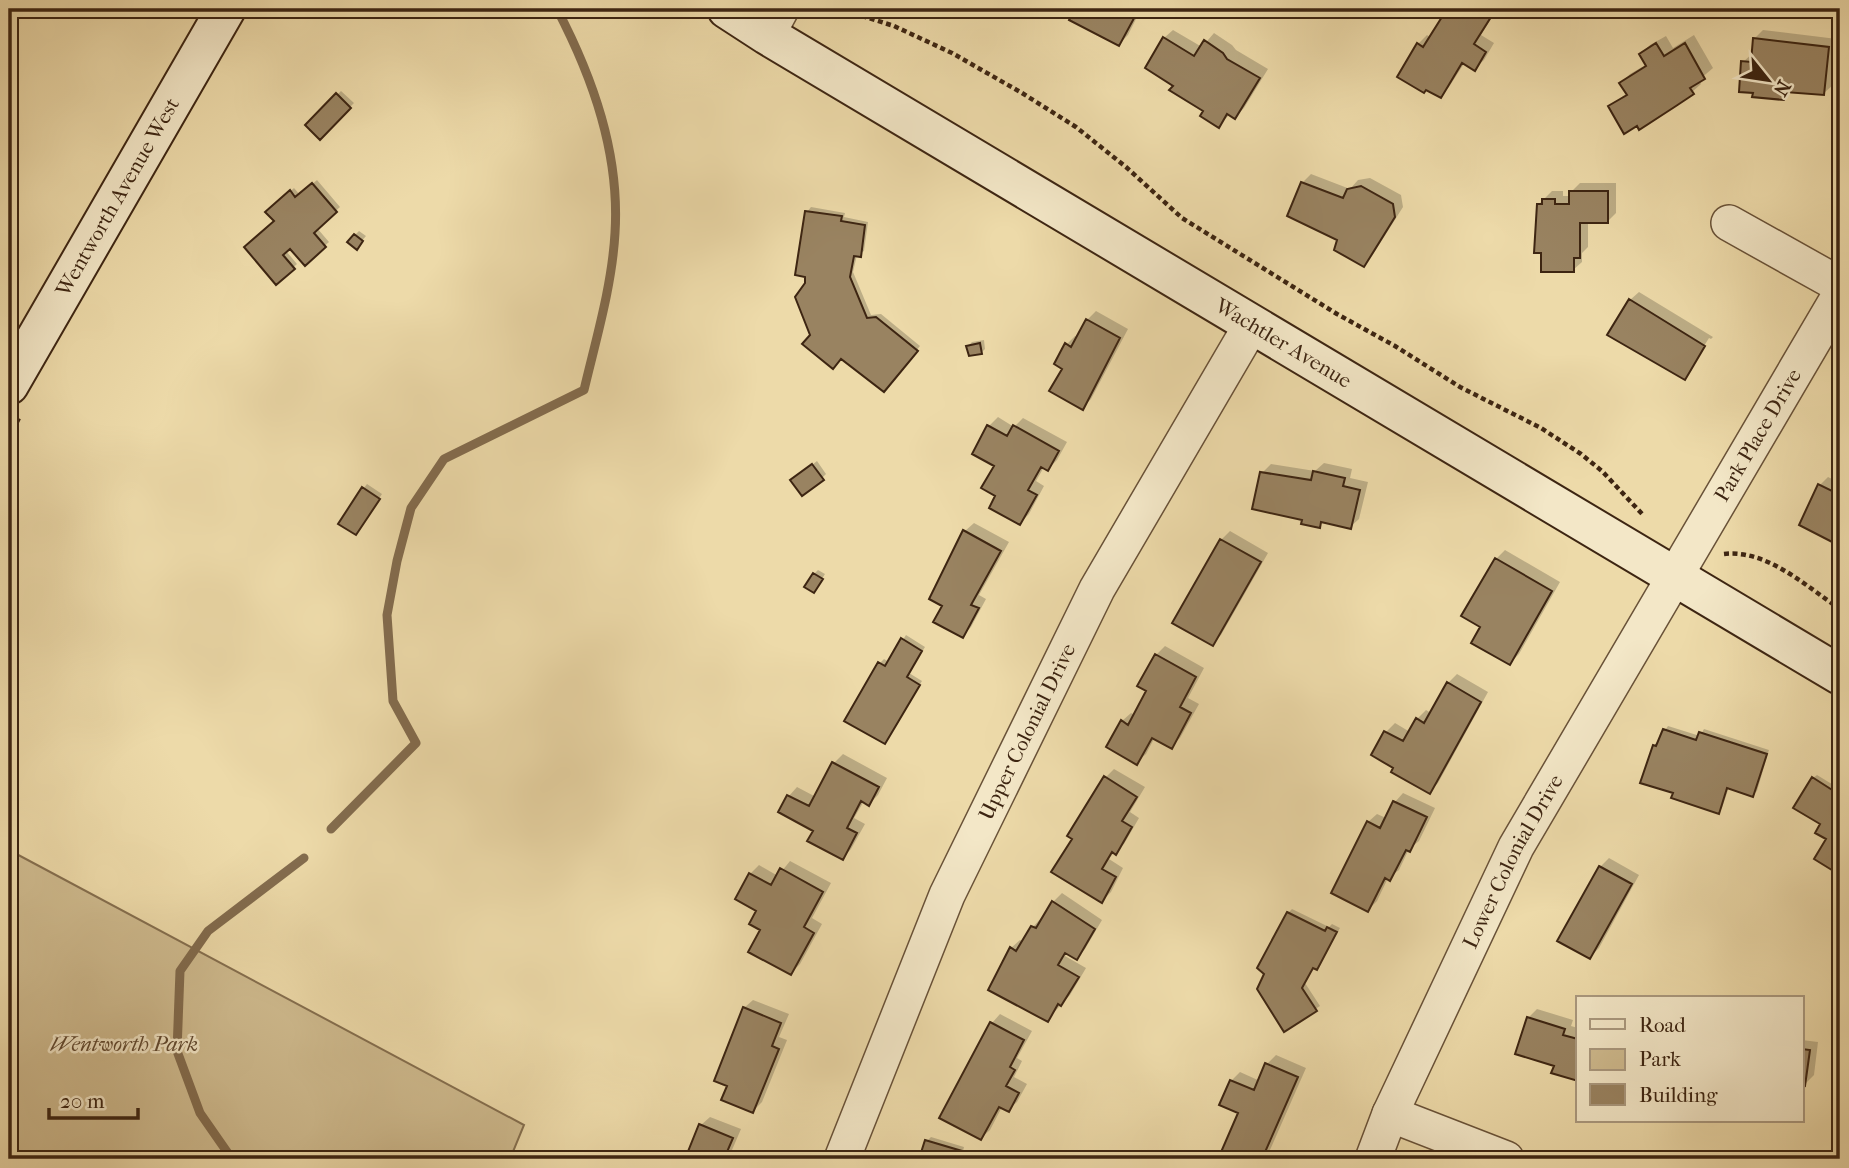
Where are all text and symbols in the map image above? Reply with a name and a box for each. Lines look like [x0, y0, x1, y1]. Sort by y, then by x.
north arrow [1734, 46, 1804, 116]
text: N [1768, 76, 1795, 100]
street label: Wentworth Avenue West [50, 93, 184, 301]
street label: Wachtler Avenue [1210, 293, 1356, 393]
street label: Park Place Drive [1709, 364, 1806, 506]
street label: Upper Colonial Drive [974, 639, 1080, 824]
street label: Lower Colonial Drive [1458, 770, 1568, 952]
legend [1576, 996, 1804, 1122]
text: Road [1639, 1013, 1686, 1037]
park label: Wentworth Park [50, 1032, 198, 1056]
text: Park [1639, 1047, 1681, 1071]
scale bar [49, 1077, 138, 1121]
text: Building [1639, 1083, 1718, 1107]
text: 20 m [60, 1089, 105, 1113]

